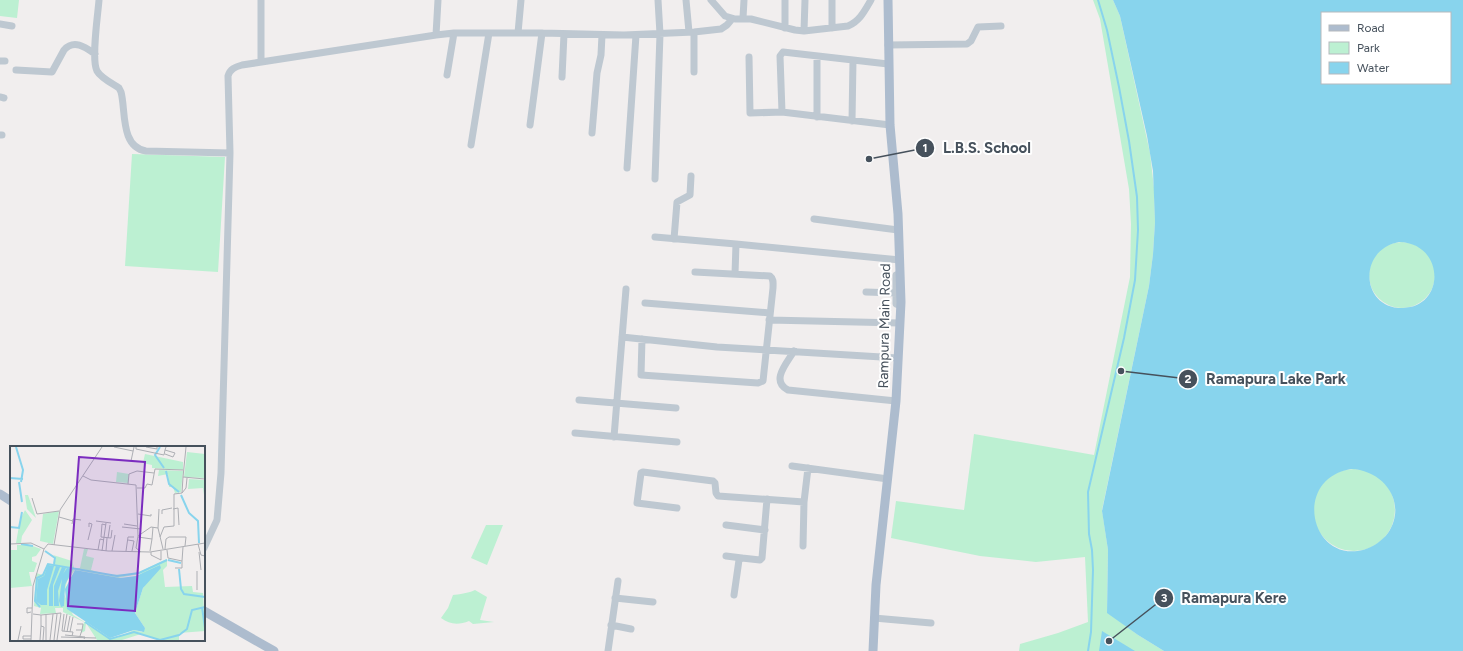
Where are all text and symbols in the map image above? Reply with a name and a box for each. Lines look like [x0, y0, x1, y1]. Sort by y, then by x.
legend [1321, 12, 1451, 84]
text: Road [1357, 21, 1385, 35]
text: Park [1357, 41, 1380, 55]
text: Water [1357, 61, 1389, 75]
callout: L.B.S. School [915, 134, 1039, 161]
text: L.B.S. School [943, 139, 1031, 157]
text: 1 [922, 141, 928, 155]
street label: Rampura Main Road [875, 263, 894, 389]
callout: Ramapura Lake Park [1178, 365, 1353, 392]
text: Ramapura Lake Park [1206, 370, 1346, 388]
text: 2 [1185, 372, 1192, 386]
inset map [10, 446, 205, 641]
callout: Ramapura Kere [1154, 584, 1295, 611]
text: Ramapura Kere [1181, 589, 1287, 607]
text: 3 [1161, 591, 1168, 605]

